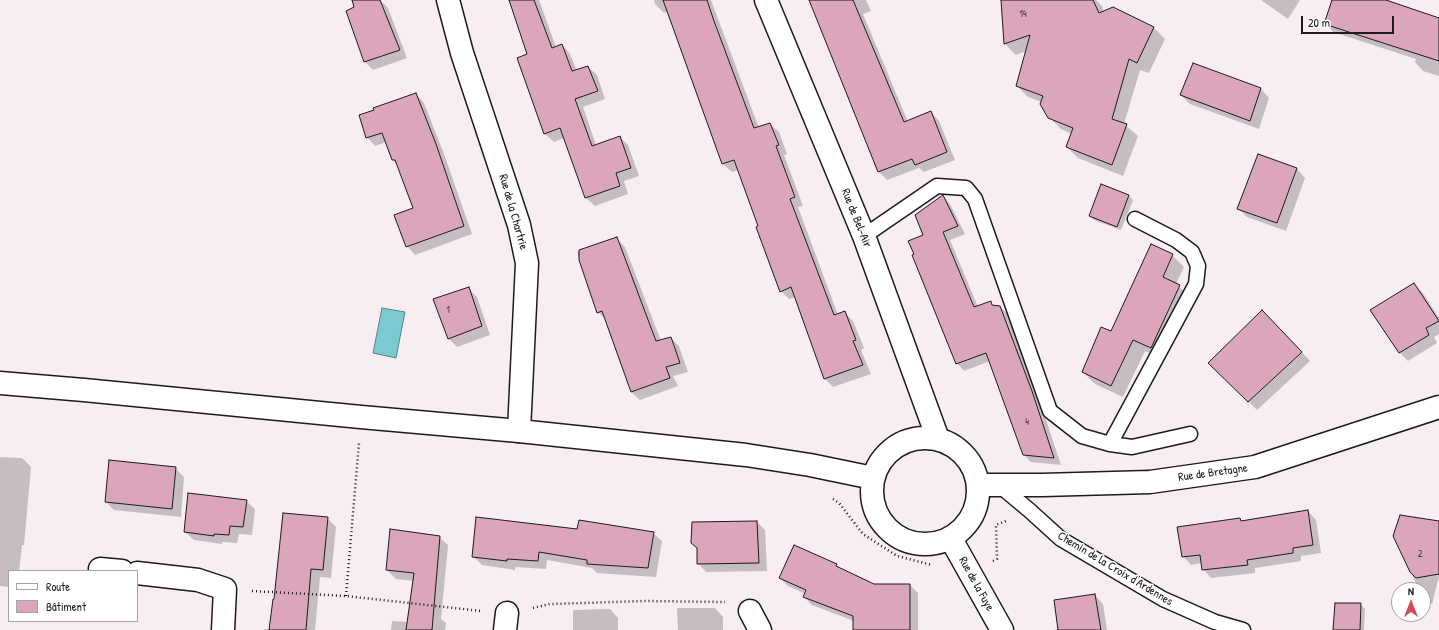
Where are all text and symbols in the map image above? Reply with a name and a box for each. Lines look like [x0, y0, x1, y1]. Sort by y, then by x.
house number: 14 [1019, 8, 1027, 20]
scale bar [1303, 8, 1396, 34]
text: 20 m [1308, 14, 1330, 31]
street label: Rue de la Chartrie [495, 173, 531, 251]
street label: Rue de Bel-Air [838, 187, 874, 249]
house number: 1 [446, 304, 450, 316]
house number: 4 [1025, 416, 1029, 428]
street label: Rue de Bretagne [1177, 461, 1249, 485]
street label: Chemin de la Croix d'Ardennes [1055, 529, 1175, 609]
house number: 2 [1418, 548, 1422, 560]
street label: Rue de la Fuye [955, 554, 997, 614]
legend [8, 570, 138, 622]
text: Route [46, 578, 70, 595]
north arrow [1391, 582, 1431, 622]
text: N [1408, 584, 1414, 598]
text: Bâtiment [46, 598, 86, 615]

